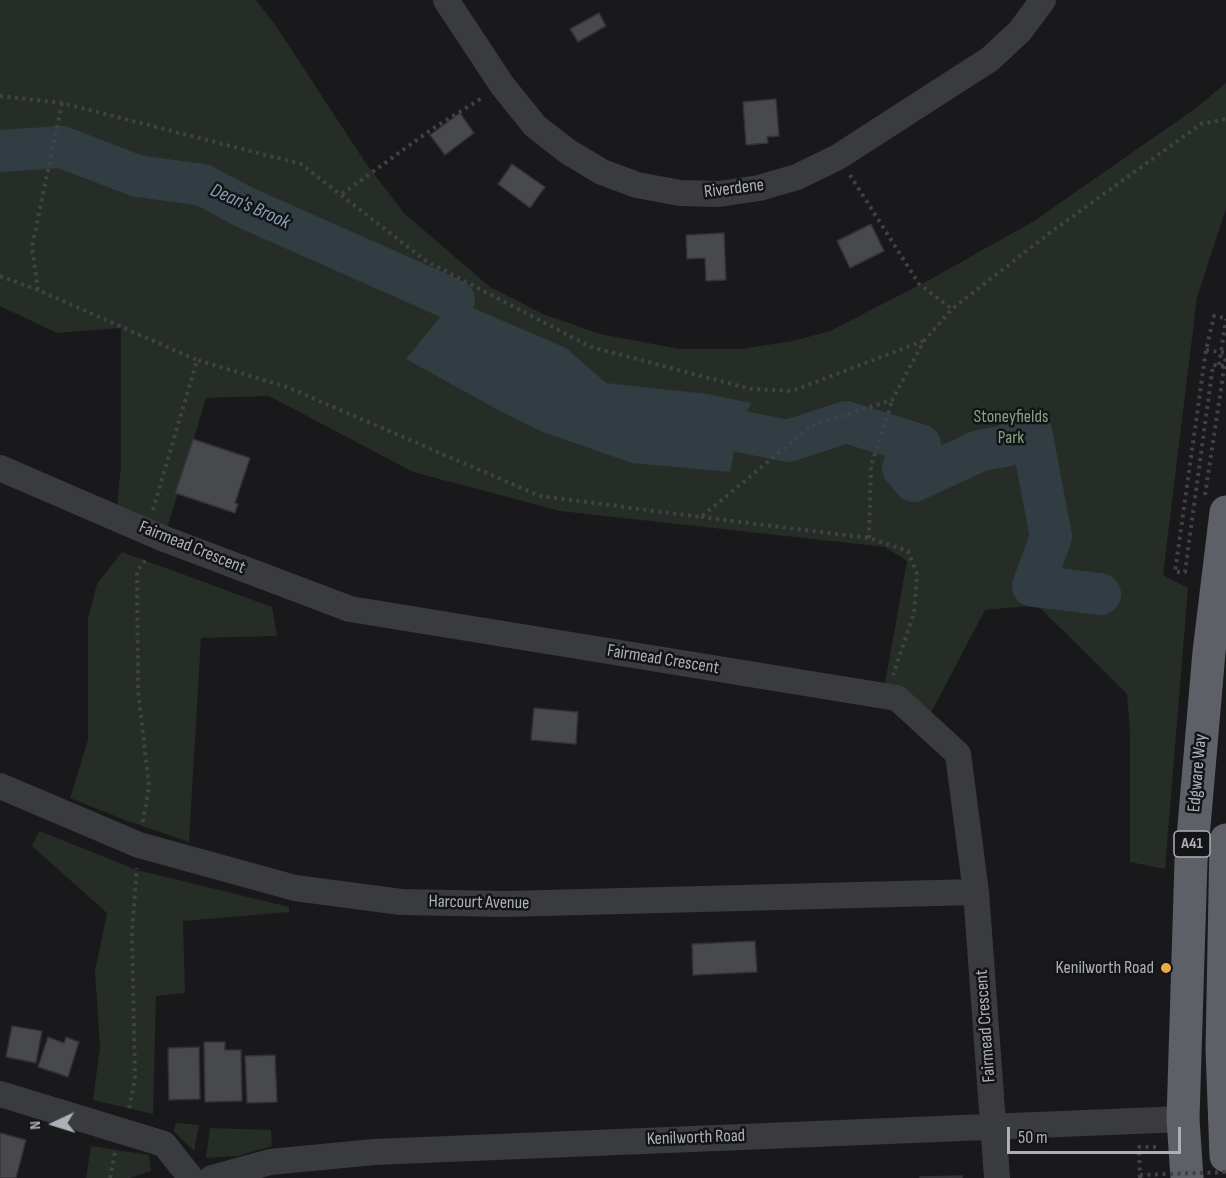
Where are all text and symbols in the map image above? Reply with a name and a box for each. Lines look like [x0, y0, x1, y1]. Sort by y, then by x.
street label: Riverdene [703, 175, 765, 203]
water label: Dean's Brook [207, 179, 293, 235]
park label: Stoneyfields Park [974, 406, 1048, 448]
street label: Fairmead Crescent [136, 517, 248, 579]
street label: Fairmead Crescent [606, 640, 720, 680]
street label: Edgware Way [1184, 733, 1212, 813]
road number: A41 [1174, 831, 1210, 857]
street label: Harcourt Avenue [428, 891, 530, 915]
place label: Kenilworth Road [1056, 957, 1154, 979]
marker: Kenilworth Road [1159, 961, 1173, 975]
street label: Fairmead Crescent [971, 969, 1001, 1083]
north arrow [24, 1094, 84, 1154]
scale bar [1010, 1115, 1184, 1153]
text: N [26, 1120, 45, 1130]
street label: Kenilworth Road [646, 1125, 746, 1151]
text: 50 m [1018, 1127, 1048, 1148]

